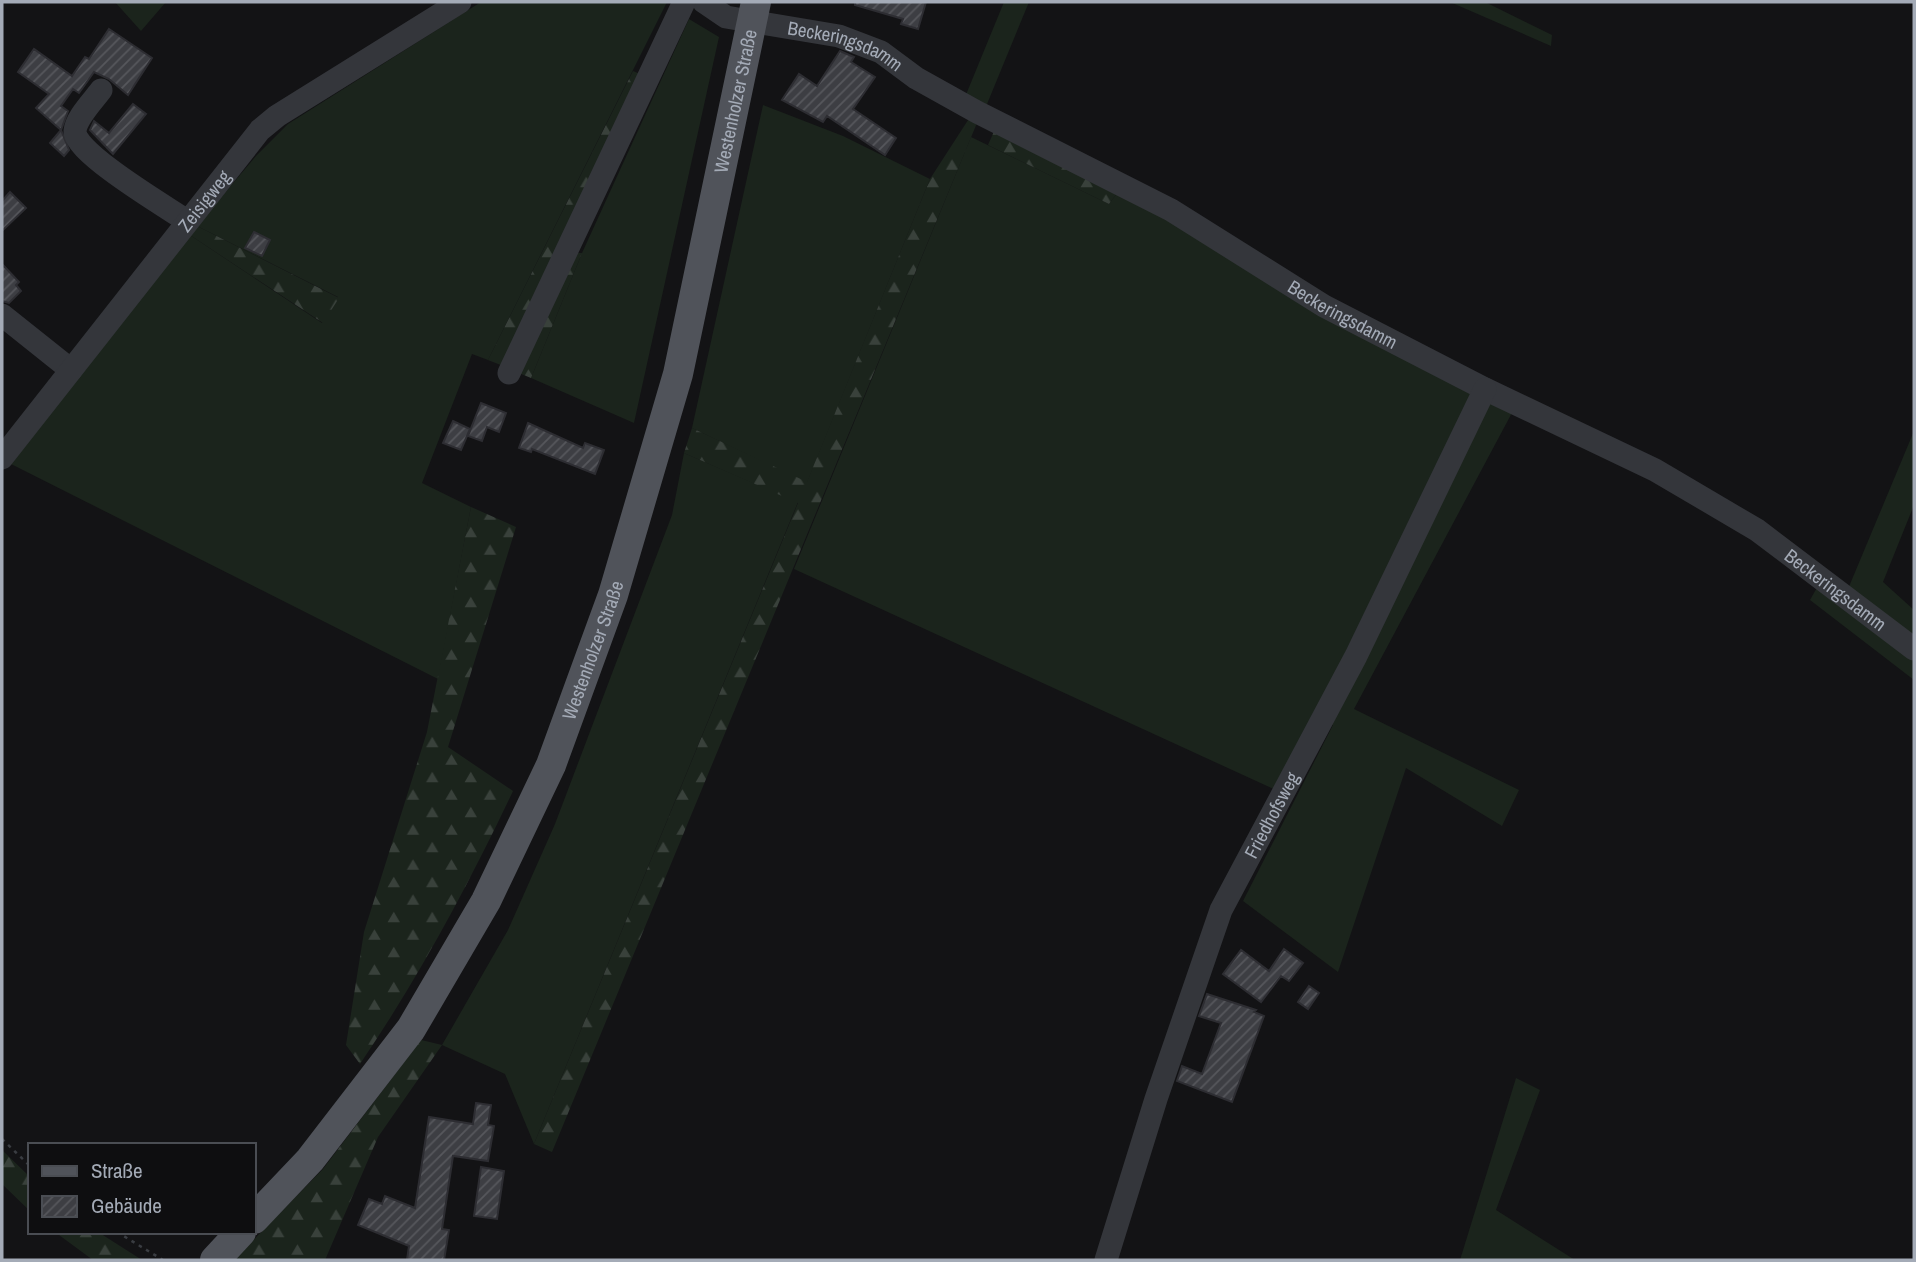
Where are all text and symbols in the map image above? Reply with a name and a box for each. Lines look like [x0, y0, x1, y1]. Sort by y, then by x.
street label: Beckeringsdamm [786, 15, 908, 77]
street label: Westenholzer Straße [707, 27, 763, 175]
street label: Zeisigweg [172, 164, 237, 237]
street label: Beckeringsdamm [1283, 274, 1402, 355]
street label: Beckeringsdamm [1779, 543, 1892, 637]
street label: Westenholzer Straße [556, 578, 630, 723]
street label: Friedhofsweg [1238, 767, 1305, 863]
legend [28, 1143, 256, 1234]
text: Straße [91, 1156, 143, 1185]
text: Gebäude [91, 1191, 162, 1220]

